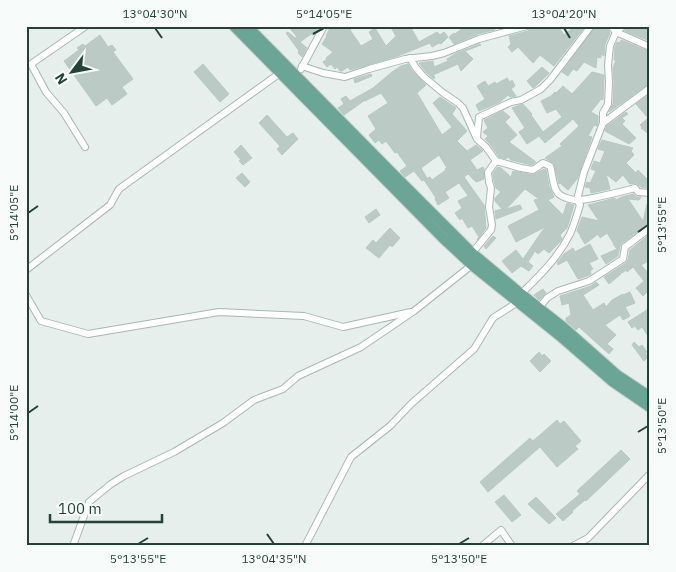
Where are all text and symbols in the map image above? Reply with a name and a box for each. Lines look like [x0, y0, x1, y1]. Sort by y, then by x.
text: 13°04'30"N [122, 6, 188, 21]
text: 5°14'05"E [296, 6, 352, 21]
text: 13°04'20"N [531, 6, 597, 21]
north arrow [48, 48, 98, 98]
text: N [51, 70, 71, 88]
text: 5°14'05"E [6, 185, 21, 241]
text: 5°13'55"E [654, 197, 669, 253]
text: 5°14'00"E [6, 385, 21, 441]
text: 5°13'50"E [654, 398, 669, 454]
scale bar [50, 492, 162, 524]
text: 100 m [58, 499, 102, 518]
text: 5°13'55"E [110, 551, 166, 566]
text: 13°04'35"N [241, 551, 307, 566]
text: 5°13'50"E [431, 551, 487, 566]

